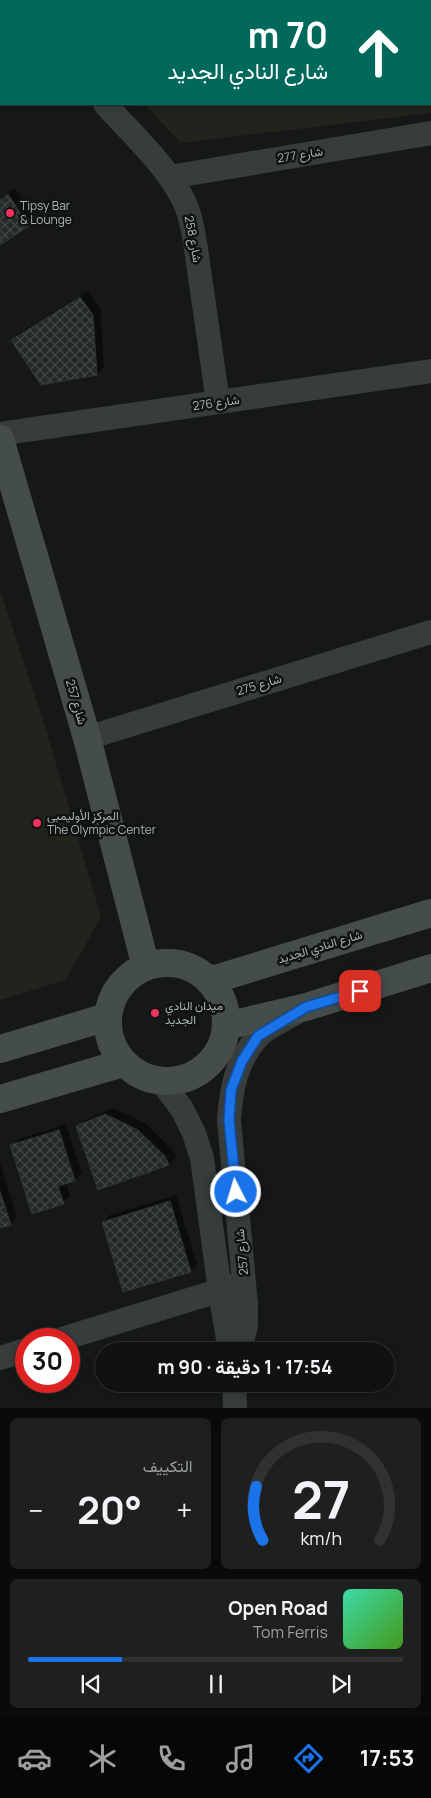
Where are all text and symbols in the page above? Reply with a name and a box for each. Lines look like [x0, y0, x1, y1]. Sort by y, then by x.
text: 70 m [248, 11, 328, 59]
icon: ahead [346, 20, 411, 85]
text: شارع النادي الجديد [168, 56, 328, 86]
street label: شارع 277 [276, 143, 324, 167]
place label: Tipsy Bar & Lounge [20, 197, 72, 228]
marker: Tipsy Bar & Lounge [4, 207, 16, 219]
street label: شارع 258 [180, 214, 206, 264]
street label: شارع 276 [192, 391, 240, 415]
street label: شارع 275 [234, 670, 284, 700]
street label: شارع 257 [61, 677, 91, 727]
place label: المركز الأوليمبى The Olympic Center [47, 807, 157, 838]
marker: المركز الأوليمبى The Olympic Center [31, 817, 43, 829]
street label: شارع النادي الجديد [276, 926, 365, 969]
pin [339, 970, 381, 1012]
icon: arrive [346, 977, 374, 1005]
place label: ميدان النادي الجديد [165, 997, 223, 1028]
marker: ميدان النادي الجديد [149, 1007, 161, 1019]
position arrow [209, 1165, 261, 1217]
street label: شارع 257 [231, 1228, 253, 1276]
speed limit sign: 30 [15, 1328, 80, 1393]
text: 17:54 · 1 دقيقة · 90 m [157, 1354, 333, 1380]
text: التكييف [143, 1455, 193, 1477]
text: 27 [291, 1464, 350, 1535]
text: 20° [77, 1483, 142, 1535]
text: − [28, 1491, 43, 1529]
text: + [176, 1491, 192, 1529]
text: km/h [300, 1526, 342, 1550]
text: Open Road [228, 1595, 328, 1621]
text: Tom Ferris [253, 1621, 328, 1643]
icon: previous [77, 1670, 105, 1698]
icon: pause [202, 1670, 230, 1698]
icon: next [327, 1670, 355, 1698]
icon: car [17, 1741, 52, 1776]
icon: climate [85, 1741, 120, 1776]
icon: phone [154, 1741, 189, 1776]
icon: music [223, 1741, 258, 1776]
icon: directions [291, 1741, 326, 1776]
text: 17:53 [360, 1743, 414, 1773]

